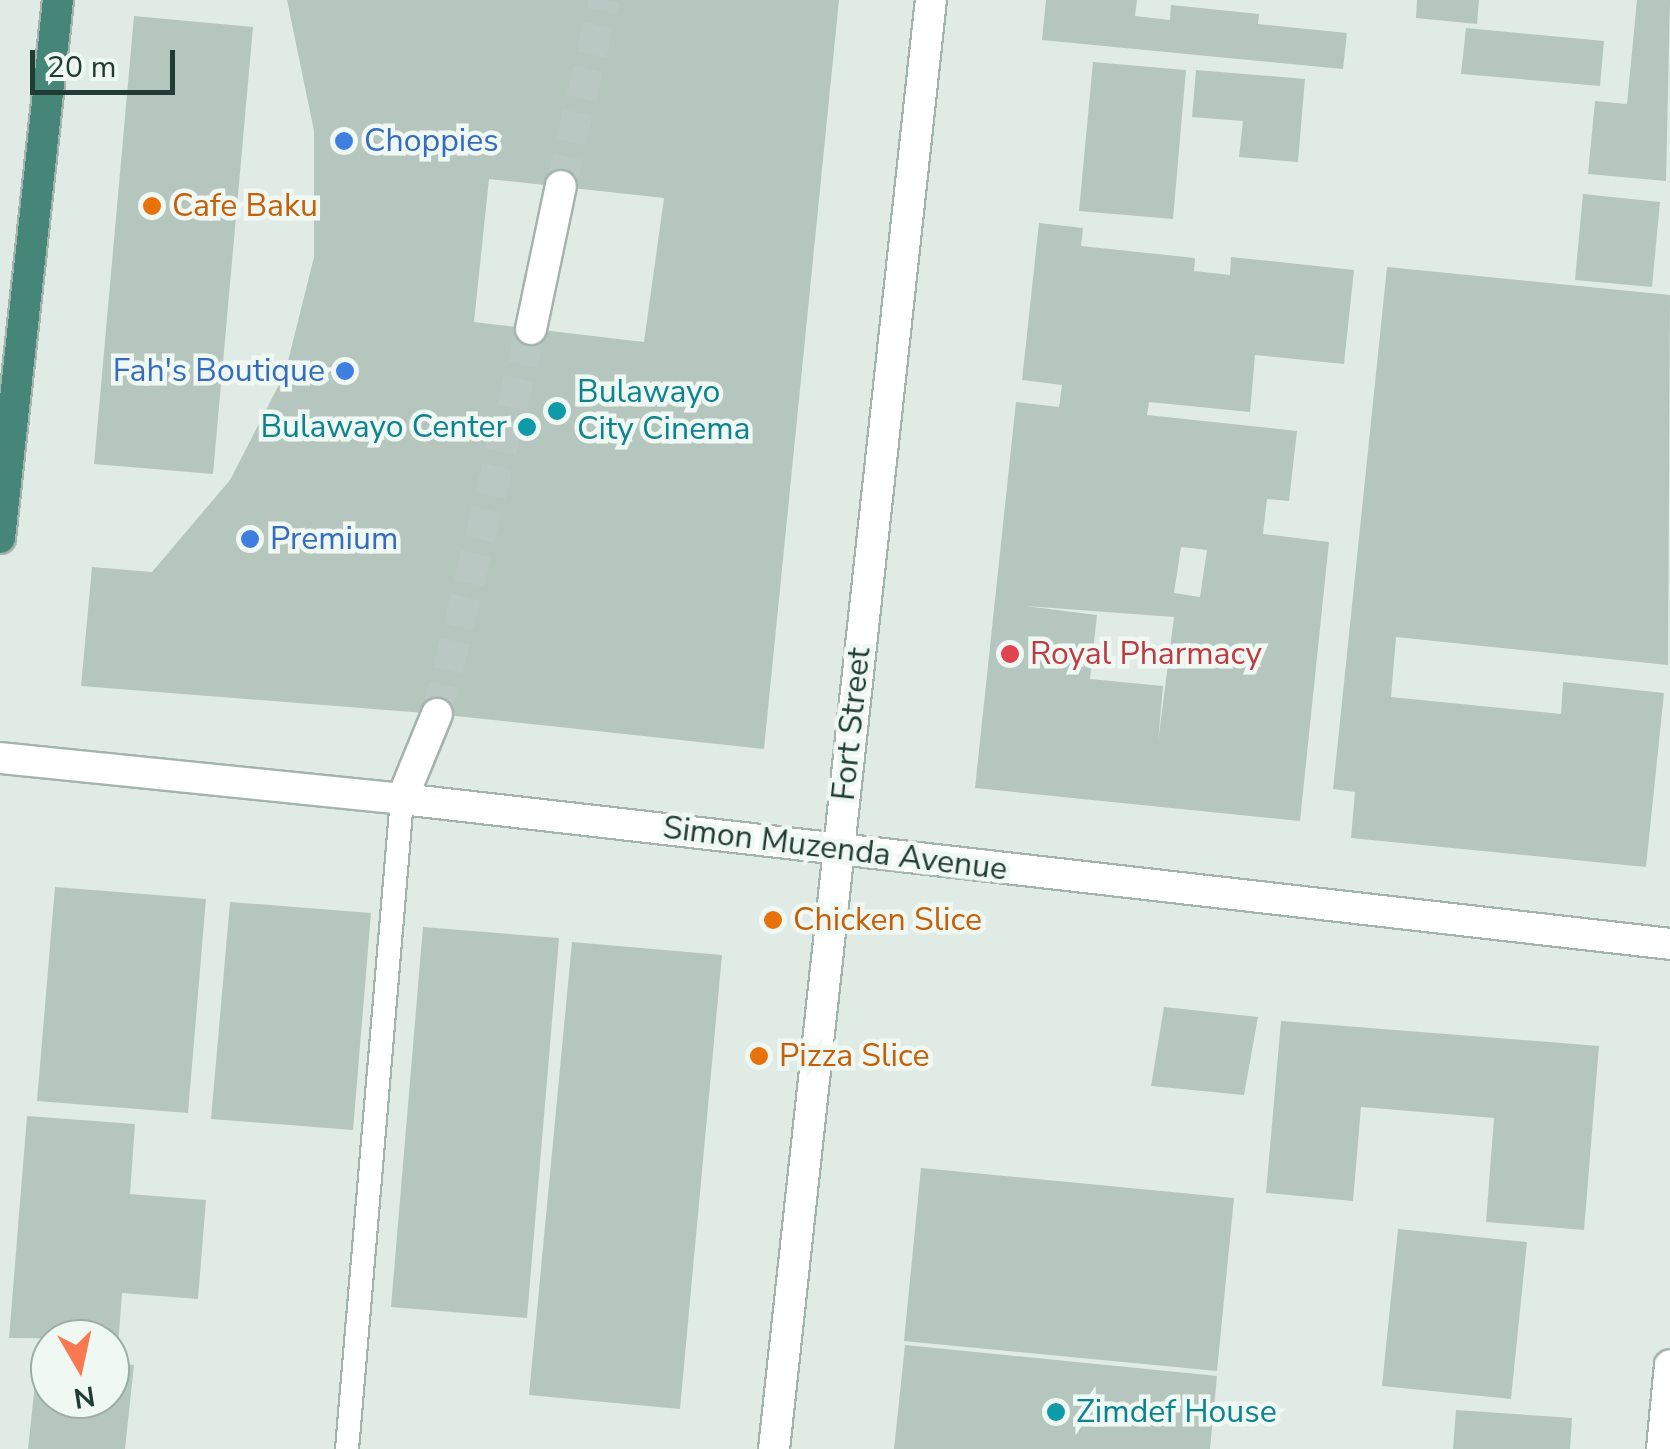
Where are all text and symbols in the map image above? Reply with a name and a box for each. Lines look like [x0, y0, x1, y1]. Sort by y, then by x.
scale bar [35, 30, 180, 92]
text: 20 m [47, 47, 116, 88]
place label: Choppies [364, 122, 499, 160]
marker: Choppies [333, 130, 355, 152]
place label: Cafe Baku [172, 187, 318, 225]
marker: Cafe Baku [141, 195, 163, 217]
place label: Fah's Boutique [113, 352, 325, 390]
marker: Fah's Boutique [334, 360, 356, 382]
place label: Bulawayo City Cinema [577, 374, 751, 449]
marker: Bulawayo City Cinema [546, 400, 568, 422]
place label: Bulawayo Center [260, 408, 507, 446]
marker: Bulawayo Center [516, 416, 538, 438]
place label: Premium [270, 520, 398, 558]
marker: Premium [239, 528, 261, 550]
place label: Royal Pharmacy [1030, 635, 1262, 673]
marker: Royal Pharmacy [999, 643, 1021, 665]
street label: Fort Street [825, 646, 879, 802]
street label: Simon Muzenda Avenue [661, 809, 1009, 889]
place label: Chicken Slice [793, 901, 982, 939]
marker: Chicken Slice [762, 909, 784, 931]
place label: Pizza Slice [779, 1037, 929, 1075]
marker: Pizza Slice [748, 1045, 770, 1067]
north arrow [30, 1319, 130, 1419]
text: N [71, 1376, 98, 1417]
place label: Zimdef House [1076, 1393, 1277, 1431]
marker: Zimdef House [1045, 1401, 1067, 1423]

